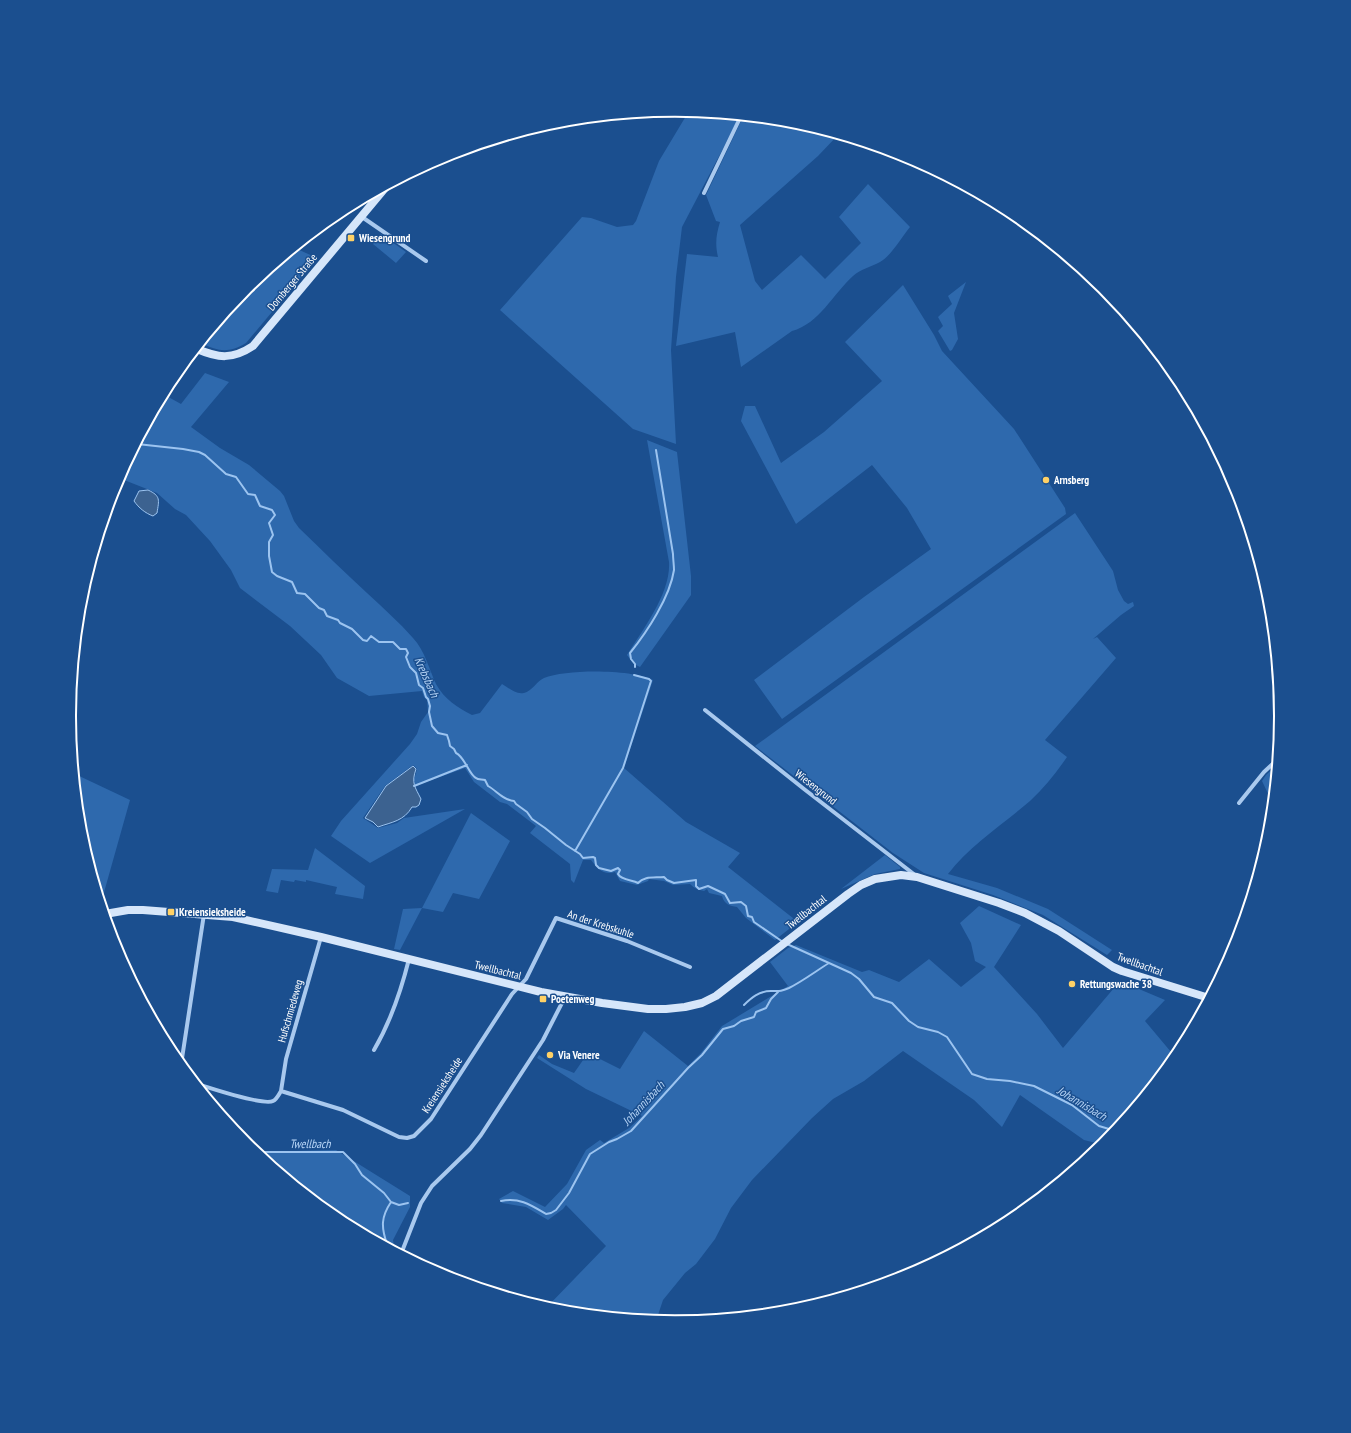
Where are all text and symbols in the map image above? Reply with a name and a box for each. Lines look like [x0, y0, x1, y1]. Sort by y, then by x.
place label: Wiesengrund [358, 231, 411, 245]
marker: Wiesengrund [346, 233, 356, 243]
street label: Dornberger Straße [264, 250, 320, 313]
place label: Arnsberg [1053, 473, 1089, 487]
marker: Arnsberg [1041, 475, 1051, 485]
water label: Krebsbach [411, 654, 443, 700]
street label: Wiesengrund [792, 766, 840, 808]
street label: Twellbachtal [783, 892, 829, 932]
place label: Kreiensieksheide [179, 905, 246, 919]
marker: Kreiensieksheide [166, 907, 176, 917]
street label: An der Krebskuhle [566, 907, 637, 941]
street label: Twellbachtal [1115, 949, 1165, 979]
street label: Twellbachtal [473, 957, 523, 983]
place label: Rettungswache 38 [1080, 977, 1152, 991]
street label: Hufschmiedeweg [274, 978, 306, 1044]
marker: Rettungswache 38 [1067, 979, 1077, 989]
place label: Poetenweg [551, 992, 595, 1006]
marker: Poetenweg [538, 994, 548, 1004]
place label: Via Venere [557, 1048, 600, 1062]
marker: Via Venere [545, 1050, 555, 1060]
street label: Kreiensieksheide [419, 1054, 466, 1116]
water label: Johannisbach [618, 1077, 668, 1129]
water label: Johannisbach [1054, 1082, 1110, 1124]
water label: Twellbach [289, 1136, 331, 1151]

